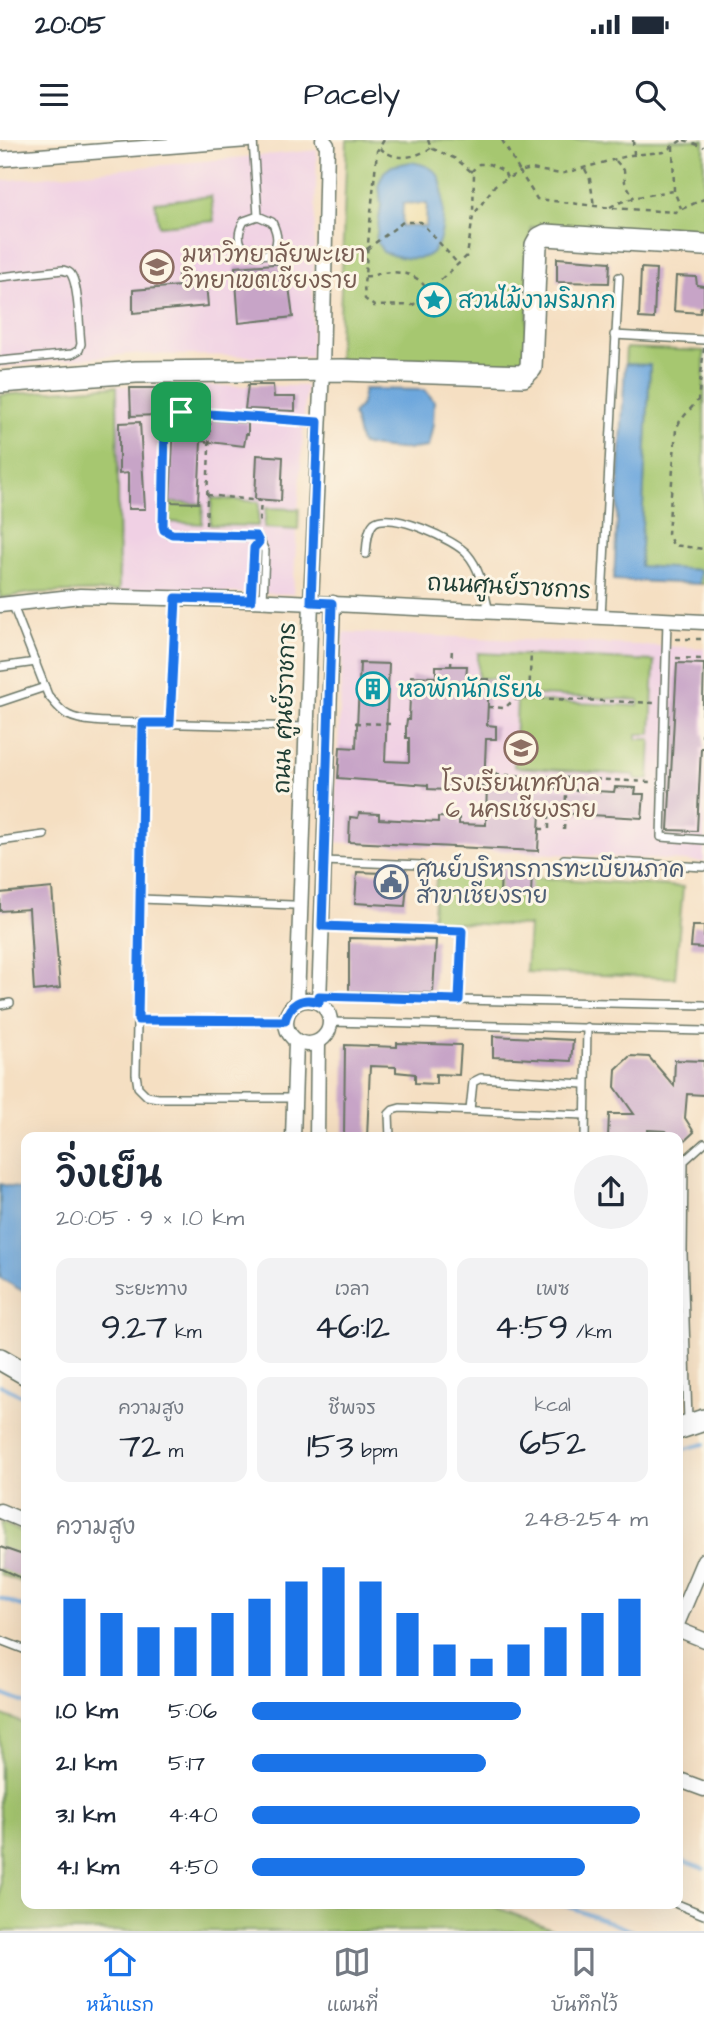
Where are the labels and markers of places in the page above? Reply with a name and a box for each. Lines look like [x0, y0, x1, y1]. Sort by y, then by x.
place label: มหาวิทยาลัยพะเยา วิทยาเขตเชียงราย [182, 239, 365, 297]
school or university icon: มหาวิทยาลัยพะเยา วิทยาเขตเชียงราย [138, 248, 176, 286]
place icon: สวนไม้งามริมกก [415, 281, 453, 319]
place label: สวนไม้งามริมกก [458, 284, 616, 317]
pin [151, 382, 211, 442]
building icon: หอพักนักเรียน [354, 670, 392, 708]
place label: หอพักนักเรียน [398, 674, 542, 706]
school or university icon: โรงเรียนเทศบาล 6 นครเชียงราย [502, 729, 540, 767]
place label: โรงเรียนเทศบาล 6 นครเชียงราย [442, 767, 600, 826]
place label: ศูนย์บริหารการทะเบียนภาค สาขาเชียงราย [416, 853, 684, 912]
public building icon: ศูนย์บริหารการทะเบียนภาค สาขาเชียงราย [372, 863, 410, 901]

